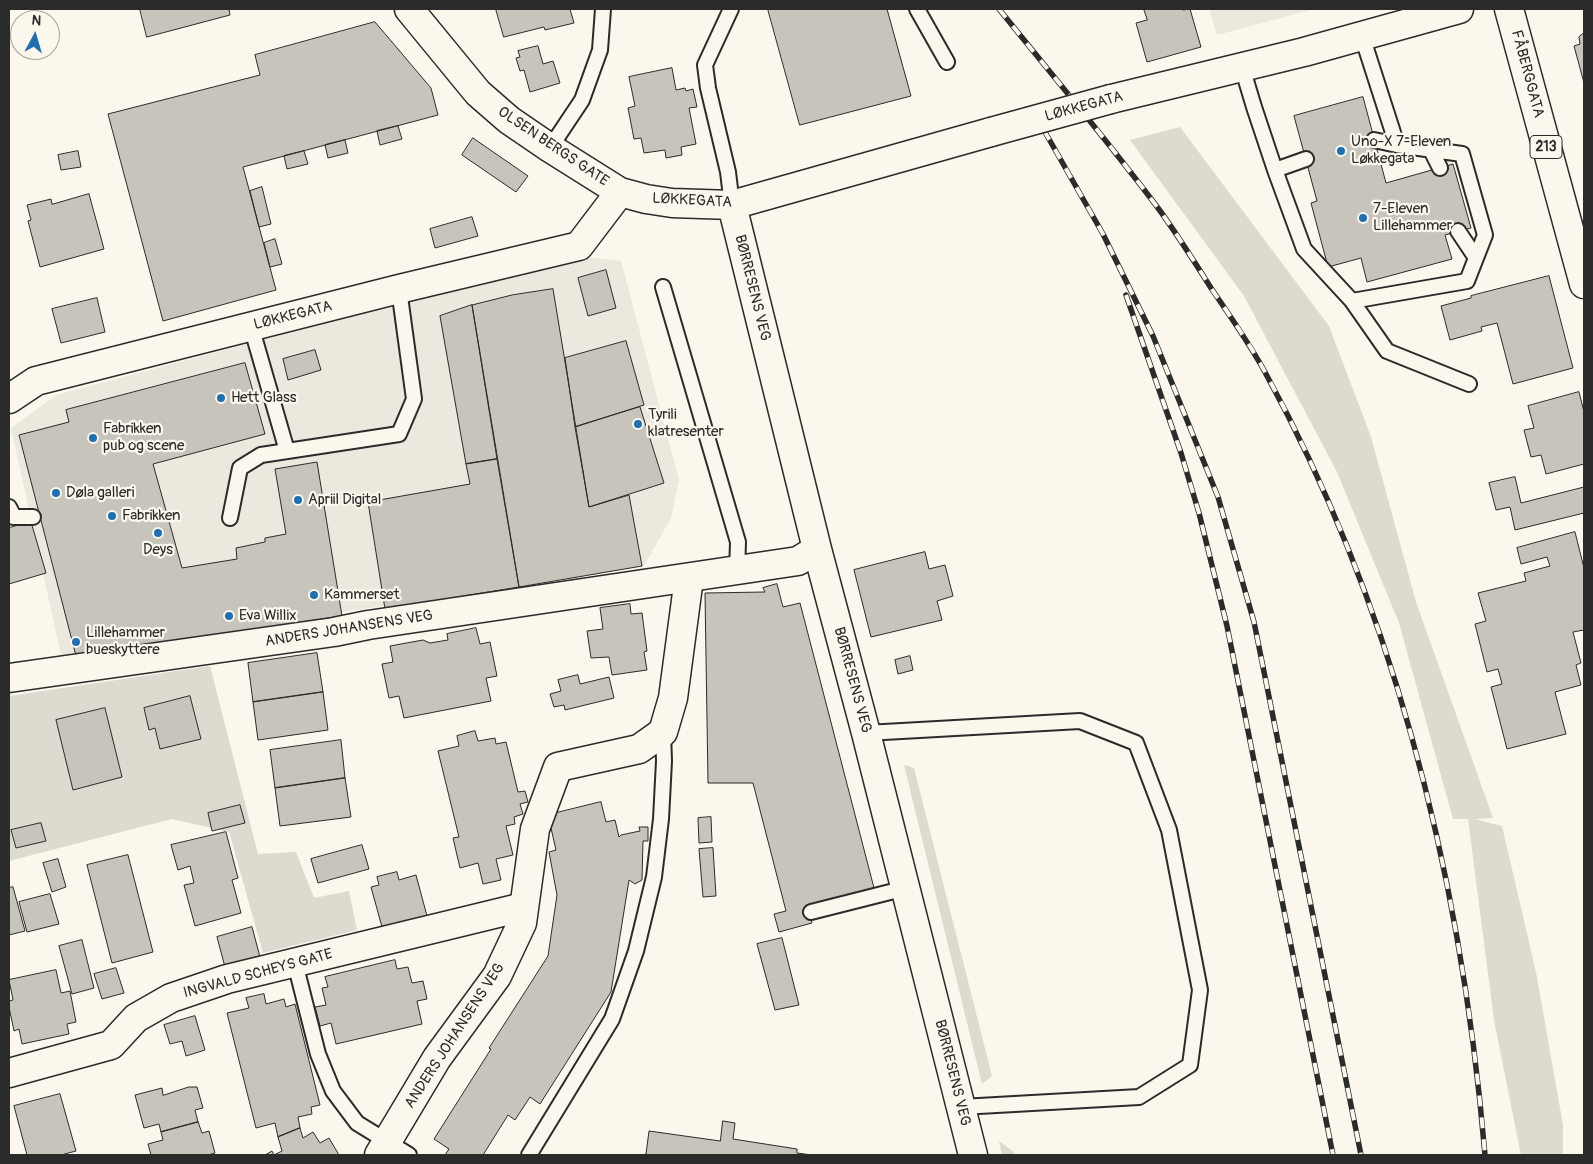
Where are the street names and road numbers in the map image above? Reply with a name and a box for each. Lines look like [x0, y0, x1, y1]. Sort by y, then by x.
street label: FÅBERGGATA [1507, 28, 1547, 120]
street label: LØKKEGATA [1043, 88, 1125, 126]
street label: OLSEN BERGS GATE [494, 103, 612, 191]
road number: 213 [1530, 136, 1562, 158]
street label: LØKKEGATA [652, 190, 732, 212]
street label: BØRRESENS VEG [730, 233, 774, 343]
street label: LØKKEGATA [252, 298, 334, 334]
street label: ANDERS JOHANSENS VEG [264, 607, 434, 651]
street label: BØRRESENS VEG [829, 625, 875, 735]
street label: INGVALD SCHEYS GATE [181, 945, 335, 1003]
street label: ANDERS JOHANSENS VEG [401, 960, 509, 1112]
street label: BØRRESENS VEG [930, 1018, 974, 1128]

